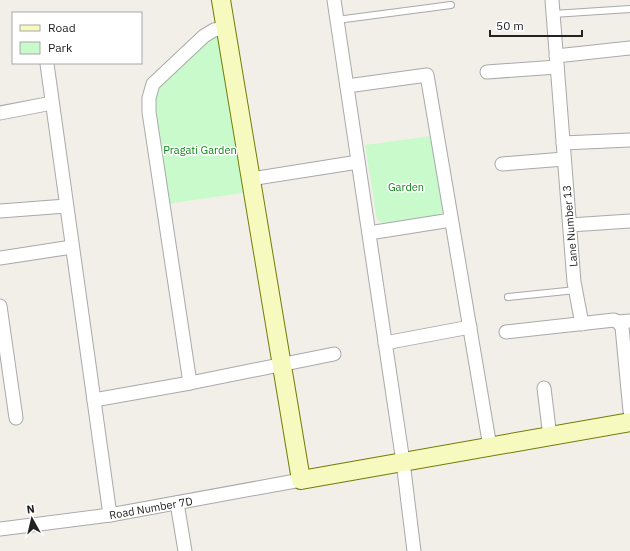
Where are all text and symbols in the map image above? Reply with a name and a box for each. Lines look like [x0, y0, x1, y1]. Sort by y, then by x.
legend [12, 12, 142, 64]
scale bar [490, 12, 582, 38]
text: 50 m [496, 18, 524, 33]
text: Road [48, 20, 76, 35]
text: Park [48, 40, 73, 55]
park label: Pragati Garden [163, 143, 237, 157]
park label: Garden [388, 180, 424, 194]
street label: Lane Number 13 [559, 184, 581, 268]
street label: Road Number 7D [108, 494, 194, 522]
north arrow [12, 499, 52, 539]
text: N [26, 502, 36, 517]

